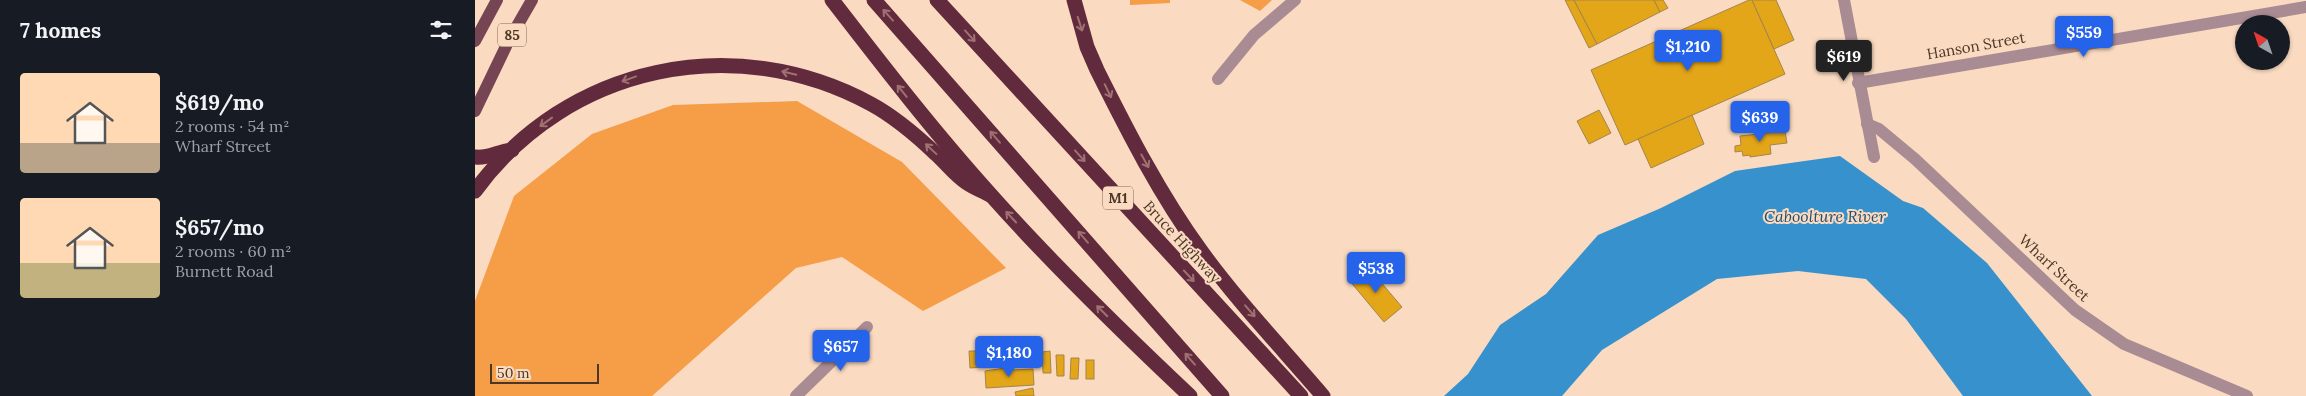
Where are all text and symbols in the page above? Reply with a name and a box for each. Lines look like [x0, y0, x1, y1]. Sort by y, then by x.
one-way arrow [882, 9, 894, 22]
one-way arrow [1075, 15, 1085, 31]
pin: $559 [2054, 15, 2114, 58]
north arrow [2235, 15, 2290, 70]
map controls [2235, 15, 2290, 70]
icon: filters [427, 16, 455, 44]
text: 7 homes [20, 17, 101, 44]
text: $559 [2066, 22, 2102, 42]
road number: 85 [498, 24, 526, 46]
street label: Hanson Street [1925, 27, 2027, 64]
one-way arrow [964, 30, 976, 42]
pin: $1,210 [1647, 30, 1729, 72]
text: $1,210 [1665, 36, 1711, 56]
pin: $619 [1814, 39, 1874, 82]
text: $619 [1827, 46, 1861, 66]
one-way arrow [782, 68, 798, 77]
one-way arrow [622, 75, 637, 84]
one-way arrow [1103, 84, 1113, 99]
one-way arrow [897, 85, 908, 98]
text: $619/mo [175, 89, 264, 116]
icon: home [60, 93, 120, 153]
pin: $639 [1730, 100, 1790, 143]
text: $639 [1742, 107, 1778, 127]
text: 2 rooms · 54 m² [175, 116, 290, 136]
one-way arrow [540, 116, 553, 127]
one-way arrow [990, 131, 1001, 144]
text: Wharf Street [175, 136, 271, 156]
one-way arrow [924, 143, 937, 155]
one-way arrow [1074, 149, 1085, 162]
one-way arrow [1140, 154, 1150, 169]
road number: M1 [1103, 187, 1133, 210]
street label: Bruce Highway [1139, 197, 1225, 287]
water label: Caboolture River [1764, 206, 1887, 226]
one-way arrow [1005, 211, 1017, 223]
text: $657/mo [175, 214, 264, 241]
icon: home [60, 218, 120, 278]
street label: Wharf Street [2015, 230, 2094, 305]
one-way arrow [1077, 231, 1089, 244]
text: 2 rooms · 60 m² [175, 241, 291, 261]
pin: $538 [1346, 252, 1406, 294]
text: $538 [1358, 258, 1394, 278]
text: Burnett Road [175, 261, 273, 281]
one-way arrow [1184, 269, 1195, 282]
one-way arrow [1244, 304, 1256, 317]
one-way arrow [1096, 305, 1108, 318]
pin: $657 [811, 330, 871, 372]
text: $657 [824, 336, 858, 356]
pin: $1,180 [968, 336, 1050, 378]
text: $1,180 [986, 342, 1032, 362]
one-way arrow [1184, 353, 1196, 366]
scale bar [490, 361, 599, 384]
text: 50 m [497, 364, 530, 382]

